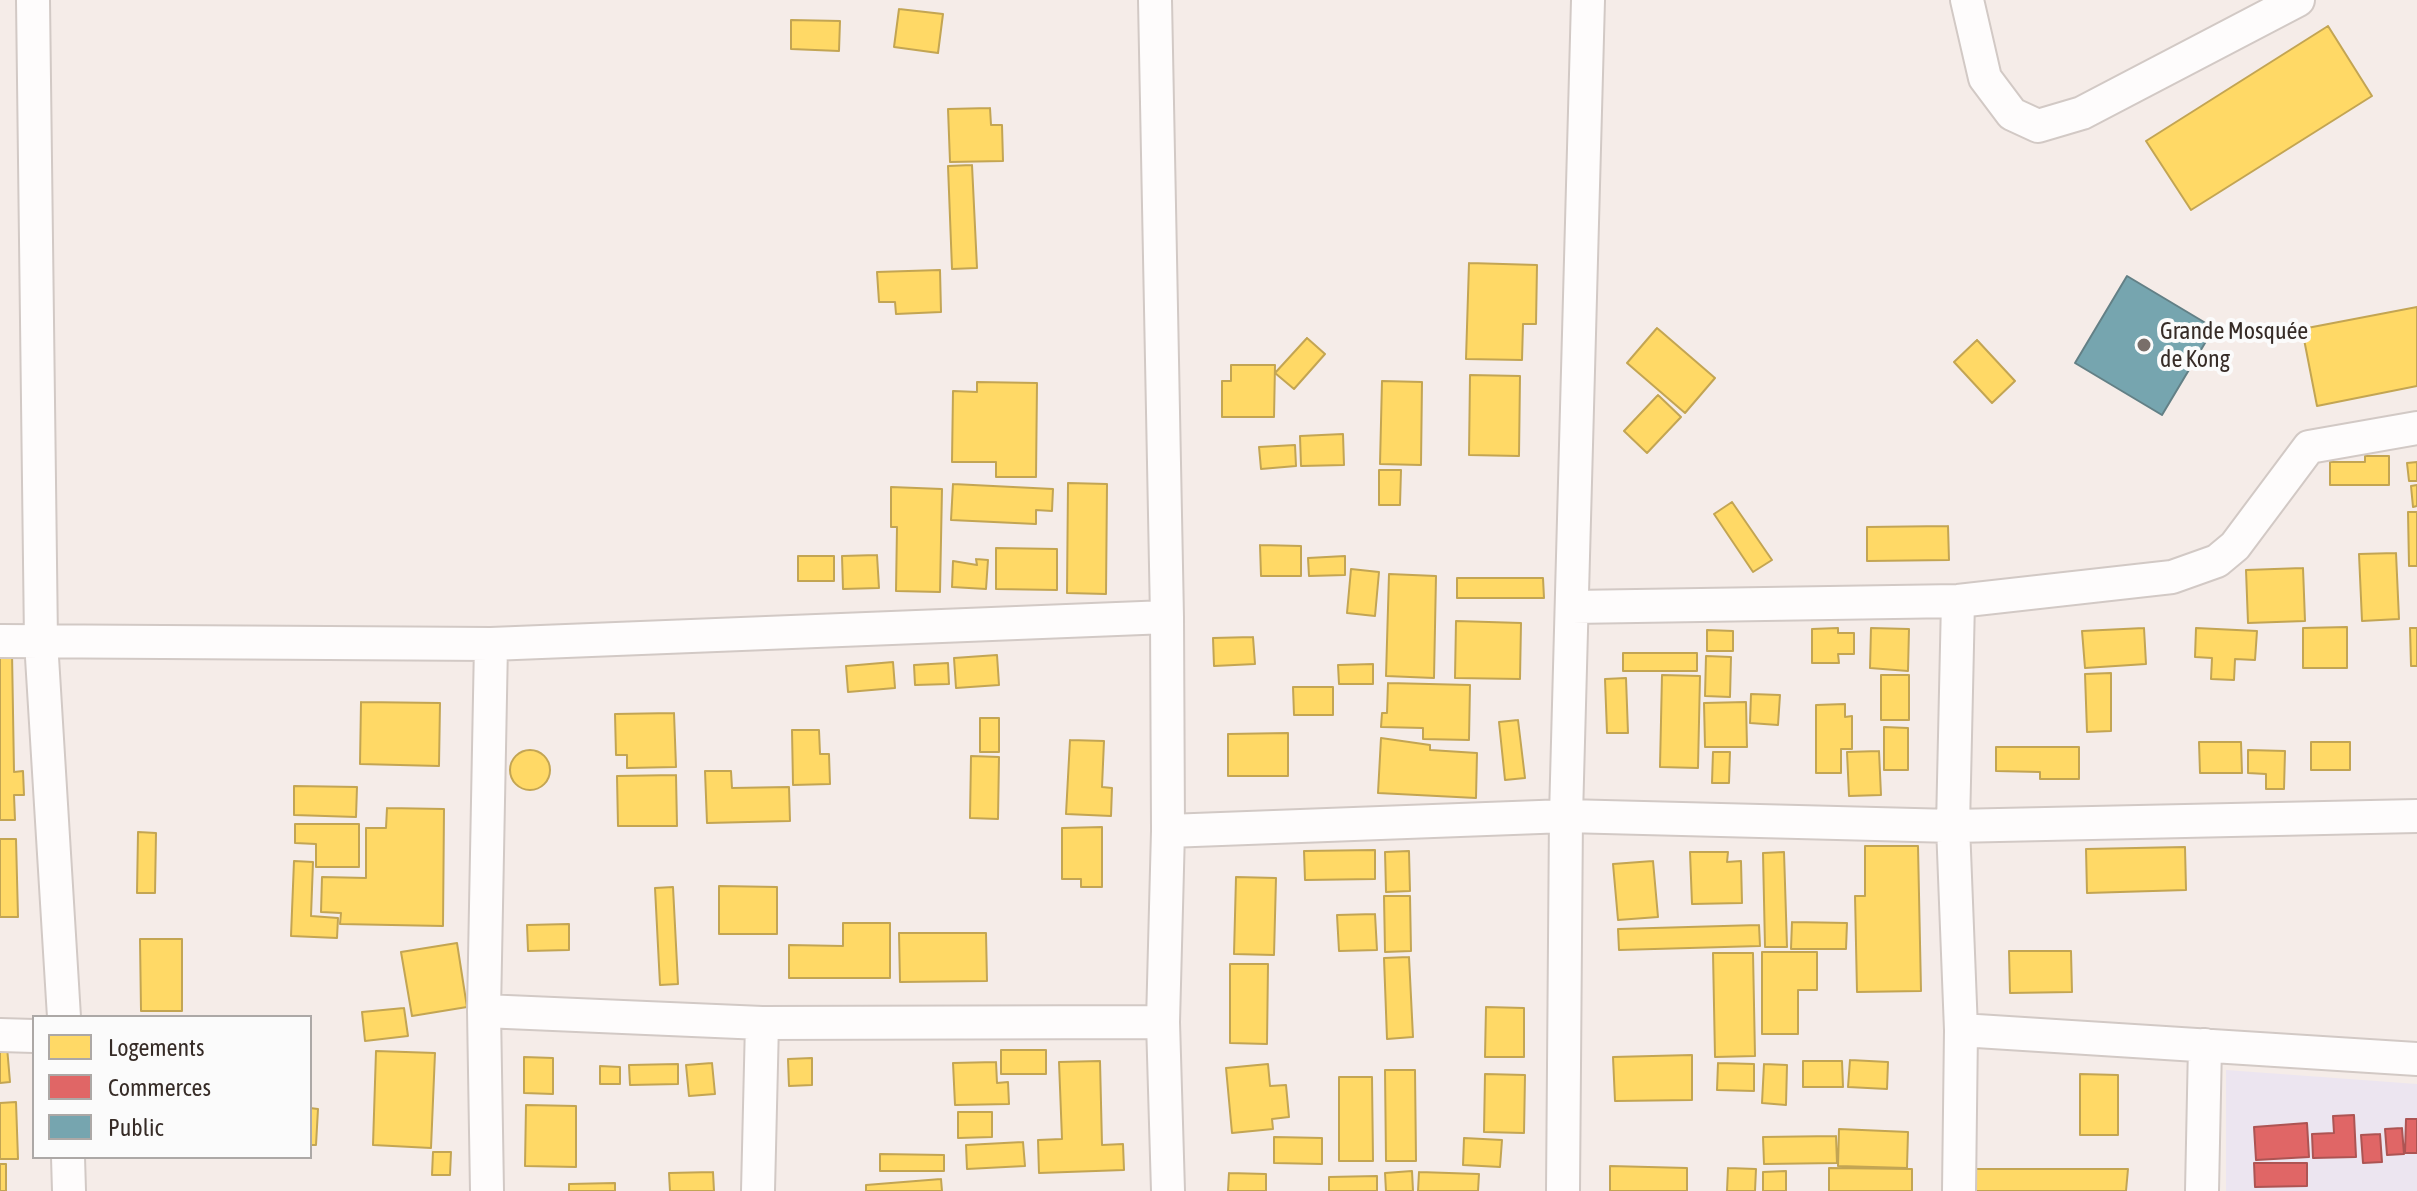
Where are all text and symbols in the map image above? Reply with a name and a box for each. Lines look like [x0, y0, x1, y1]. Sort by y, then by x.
place label: Grande Mosquée de Kong [2160, 317, 2308, 373]
marker: Grande Mosquée de Kong [2135, 336, 2153, 354]
legend [32, 1015, 312, 1159]
text: Logements [108, 1034, 205, 1061]
text: Commerces [108, 1074, 211, 1101]
text: Public [108, 1114, 164, 1141]

